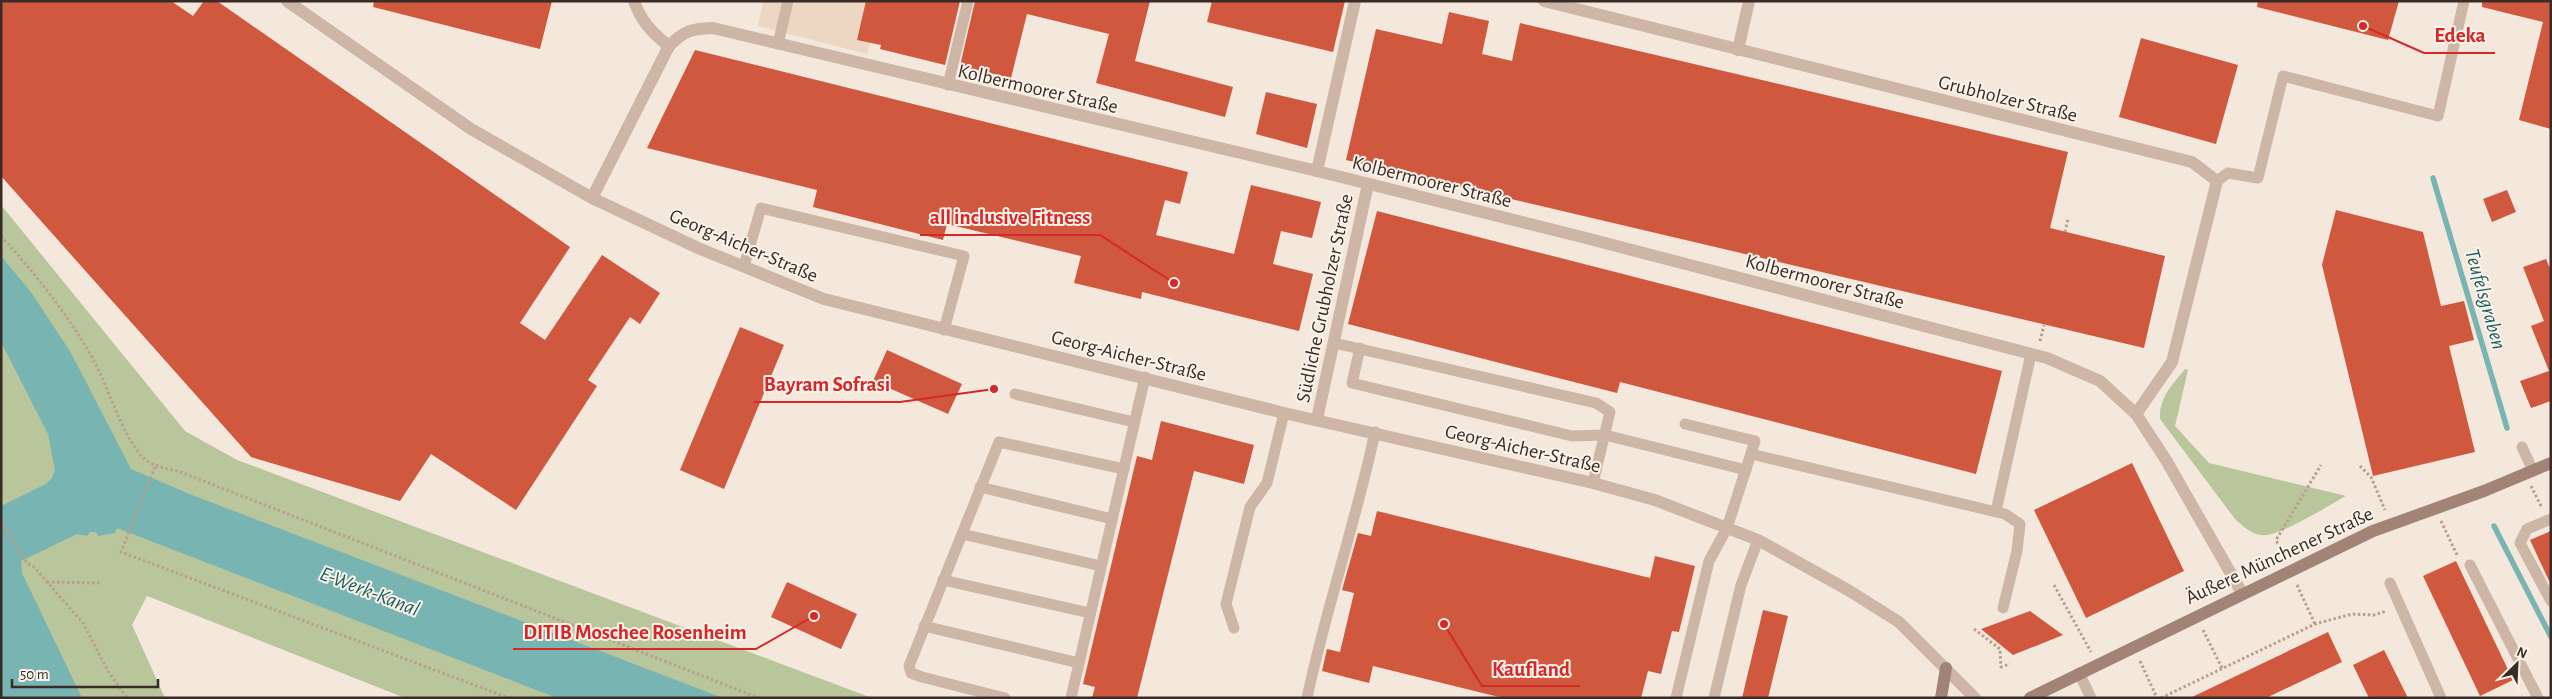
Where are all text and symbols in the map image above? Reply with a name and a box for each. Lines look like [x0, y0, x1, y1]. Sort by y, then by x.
callout: Edeka [2424, 17, 2495, 53]
text: Edeka [2434, 25, 2486, 46]
street label: Kolbermoorer Straße [956, 61, 1120, 117]
street label: Grubholzer Straße [1936, 72, 2079, 126]
street label: Kolbermoorer Straße [1350, 152, 1514, 211]
street label: Südliche Grubholzer Straße [1293, 192, 1357, 404]
callout: all inclusive Fitness [920, 199, 1100, 235]
street label: Georg-Aicher-Straße [667, 206, 821, 286]
text: all inclusive Fitness [930, 207, 1090, 228]
water label: Teufelsgraben [2461, 246, 2510, 352]
street label: Kolbermoorer Straße [1743, 251, 1906, 313]
street label: Georg-Aicher-Straße [1049, 327, 1208, 385]
callout: Bayram Sofrasi [754, 366, 900, 402]
text: Bayram Sofrasi [764, 374, 890, 395]
street label: Georg-Aicher-Straße [1443, 421, 1603, 477]
street label: Äußere Münchener Straße [2182, 504, 2376, 608]
water label: E-Werk-Kanal [317, 563, 423, 620]
callout: DITIB Moschee Rosenheim [513, 613, 756, 649]
text: DITIB Moschee Rosenheim [523, 622, 747, 643]
north arrow [2492, 639, 2542, 689]
text: N [2515, 645, 2529, 661]
callout: Kaufland [1482, 650, 1580, 686]
scale bar [12, 656, 159, 688]
text: Kaufland [1492, 659, 1570, 680]
text: 50 m [20, 667, 49, 682]

